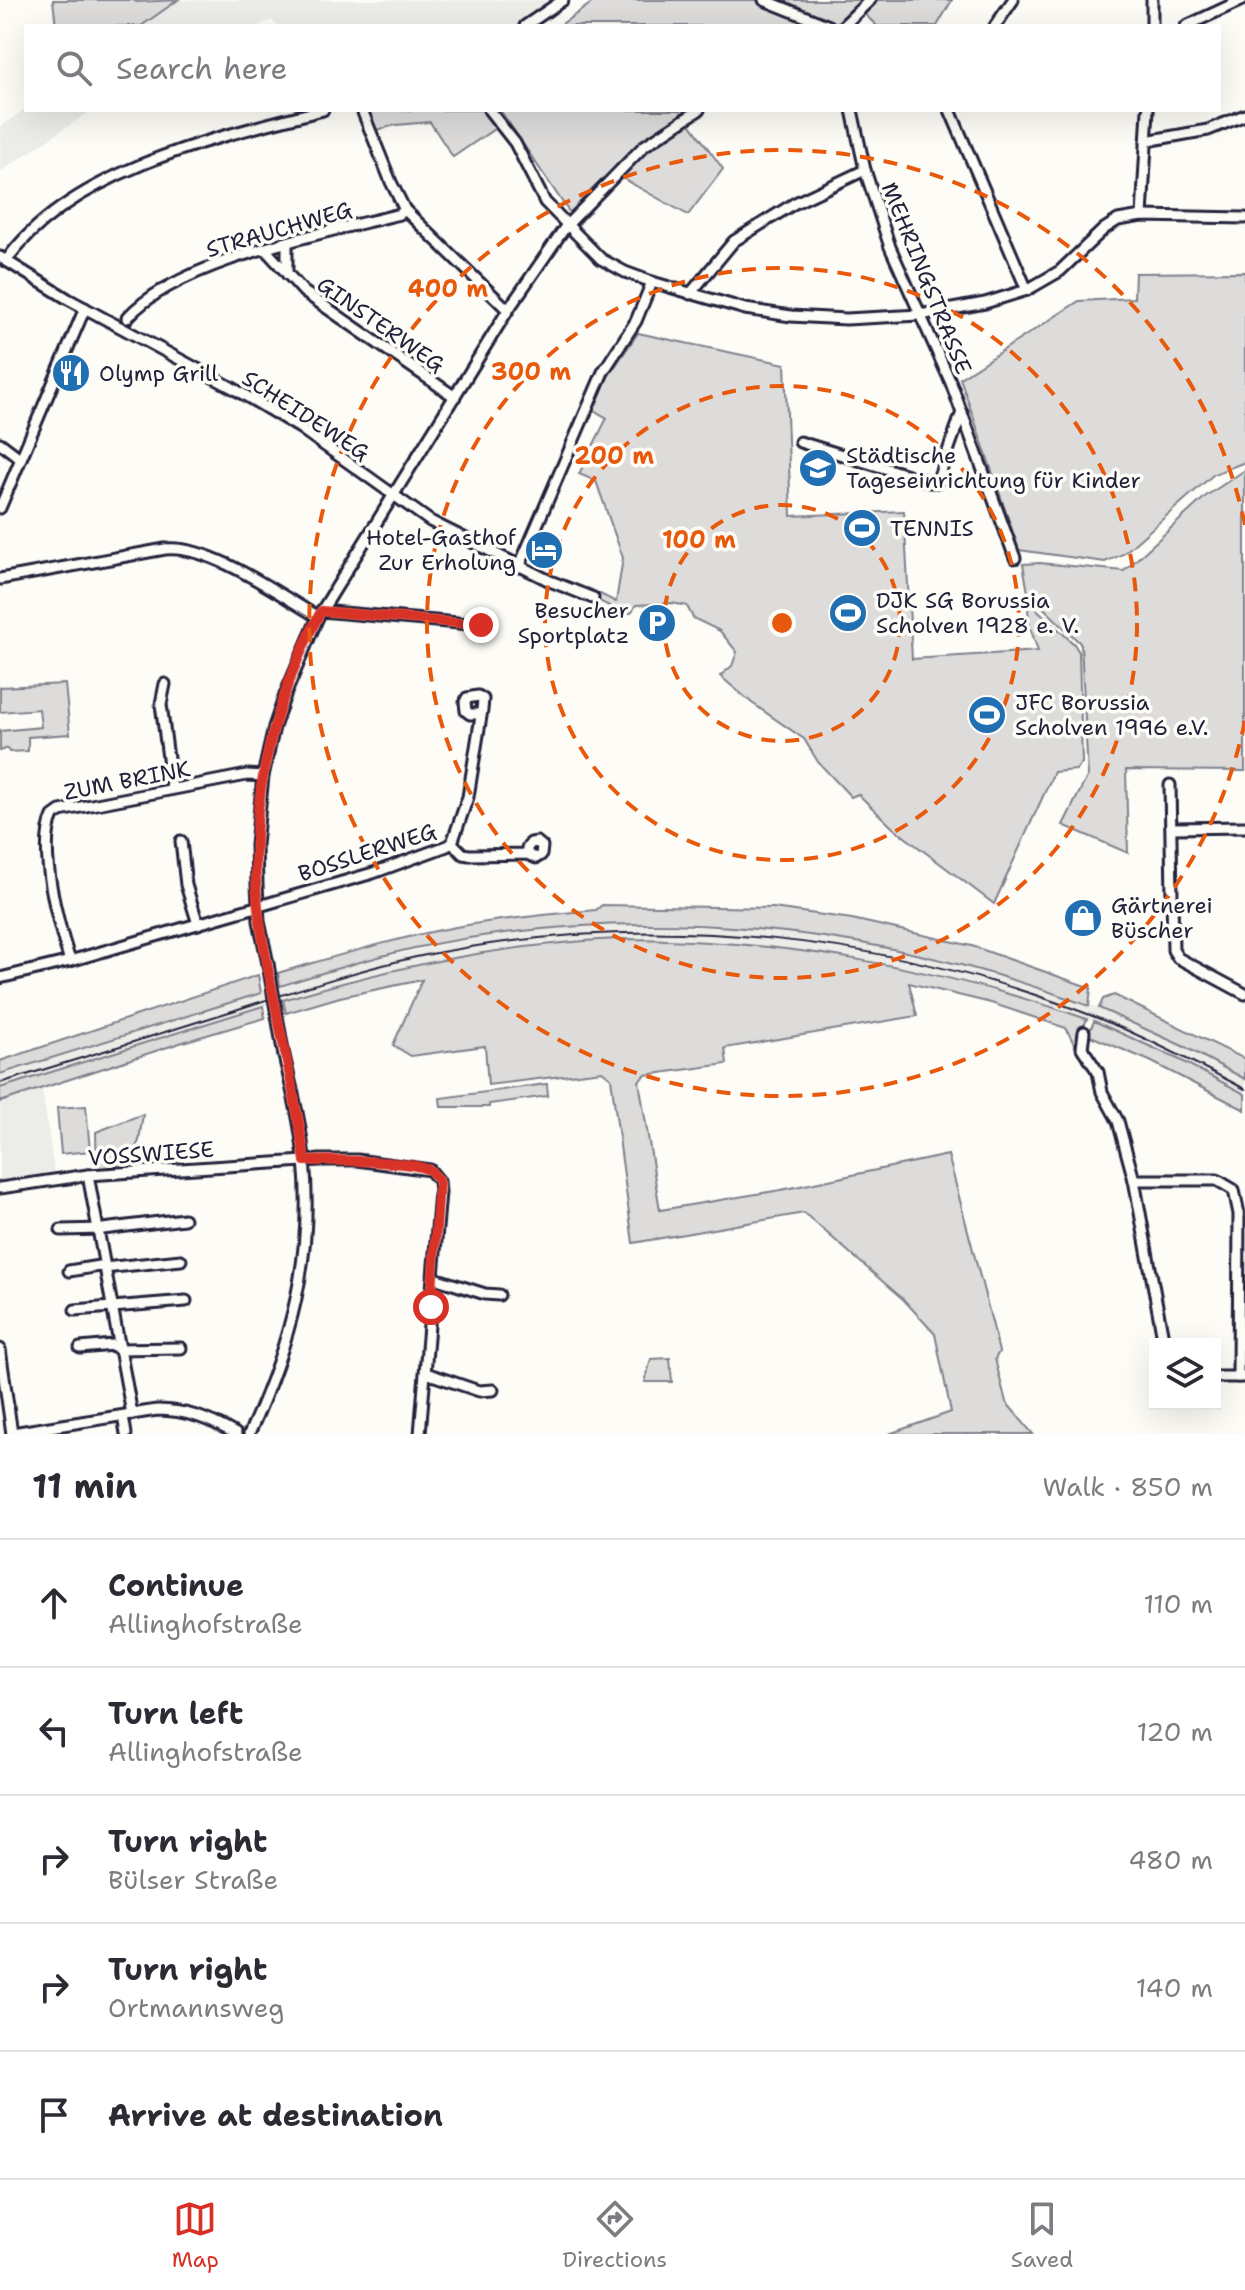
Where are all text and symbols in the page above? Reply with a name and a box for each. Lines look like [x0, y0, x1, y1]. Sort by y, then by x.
search box [24, 24, 1221, 112]
icon: search [52, 46, 96, 90]
text: Search here [116, 48, 287, 89]
street label: MEHRINGSTRASSE [875, 178, 978, 378]
street label: STRAUCHWEG [203, 195, 356, 264]
street label: GINSTERWEG [311, 270, 451, 379]
text: 400 m [408, 273, 488, 305]
restaurant icon: Olymp Grill [50, 352, 92, 394]
text: 300 m [491, 356, 571, 388]
place label: Olymp Grill [99, 359, 219, 388]
street label: SCHEIDEWEG [237, 363, 375, 468]
text: 200 m [574, 440, 654, 472]
place label: Städtische Tageseinrichtung für Kinder [846, 441, 1141, 495]
school or university icon: Städtische Tageseinrichtung für Kinder [797, 447, 839, 489]
sports icon: TENNIS [841, 507, 883, 549]
place label: TENNIS [890, 514, 974, 543]
place label: Hotel-Gasthof Zur Erholung [366, 523, 517, 577]
text: 100 m [662, 524, 736, 556]
hotel icon: Hotel-Gasthof Zur Erholung [523, 529, 565, 571]
place label: DJK SG Borussia Scholven 1928 e. V. [876, 586, 1079, 640]
sports icon: DJK SG Borussia Scholven 1928 e. V. [827, 592, 869, 634]
place label: Besucher Sportplatz [518, 596, 629, 650]
parking icon: Besucher Sportplatz [636, 602, 678, 644]
route end [463, 607, 499, 643]
centre of rings [768, 609, 796, 637]
place label: JFC Borussia Scholven 1996 e.V. [1015, 688, 1208, 742]
sports icon: JFC Borussia Scholven 1996 e.V. [966, 694, 1008, 736]
street label: ZUM BRINK [61, 754, 193, 807]
street label: BOSSLERWEG [294, 816, 440, 888]
place label: Gärtnerei Büscher [1111, 891, 1213, 945]
shop icon: Gärtnerei Büscher [1062, 897, 1104, 939]
street label: VOSSWIESE [87, 1135, 215, 1172]
route start [413, 1289, 449, 1325]
map controls [1149, 1338, 1221, 1410]
button: layers [1149, 1338, 1221, 1410]
text: 11 min [32, 1463, 137, 1509]
text: Walk · 850 m [1042, 1469, 1213, 1504]
text: Continue [108, 1565, 244, 1606]
icon: ahead [32, 1581, 76, 1625]
text: 110 m [1143, 1586, 1213, 1621]
text: Allinghofstraße [108, 1606, 303, 1641]
text: Turn left [108, 1693, 243, 1734]
icon: left [32, 1709, 76, 1753]
text: 120 m [1137, 1714, 1213, 1749]
text: Allinghofstraße [108, 1734, 303, 1769]
text: Turn right [108, 1821, 267, 1862]
icon: right [32, 1837, 76, 1881]
text: 480 m [1128, 1842, 1213, 1877]
text: Bülser Straße [108, 1862, 278, 1897]
text: Turn right [108, 1949, 267, 1990]
icon: right [32, 1965, 76, 2009]
text: 140 m [1136, 1970, 1213, 2005]
text: Ortmannsweg [108, 1990, 284, 2025]
icon: arrive [32, 2093, 76, 2137]
text: Arrive at destination [108, 2095, 443, 2136]
tab: Map [172, 2197, 219, 2274]
tab: Directions [562, 2197, 667, 2274]
tab: Saved [1011, 2197, 1073, 2274]

